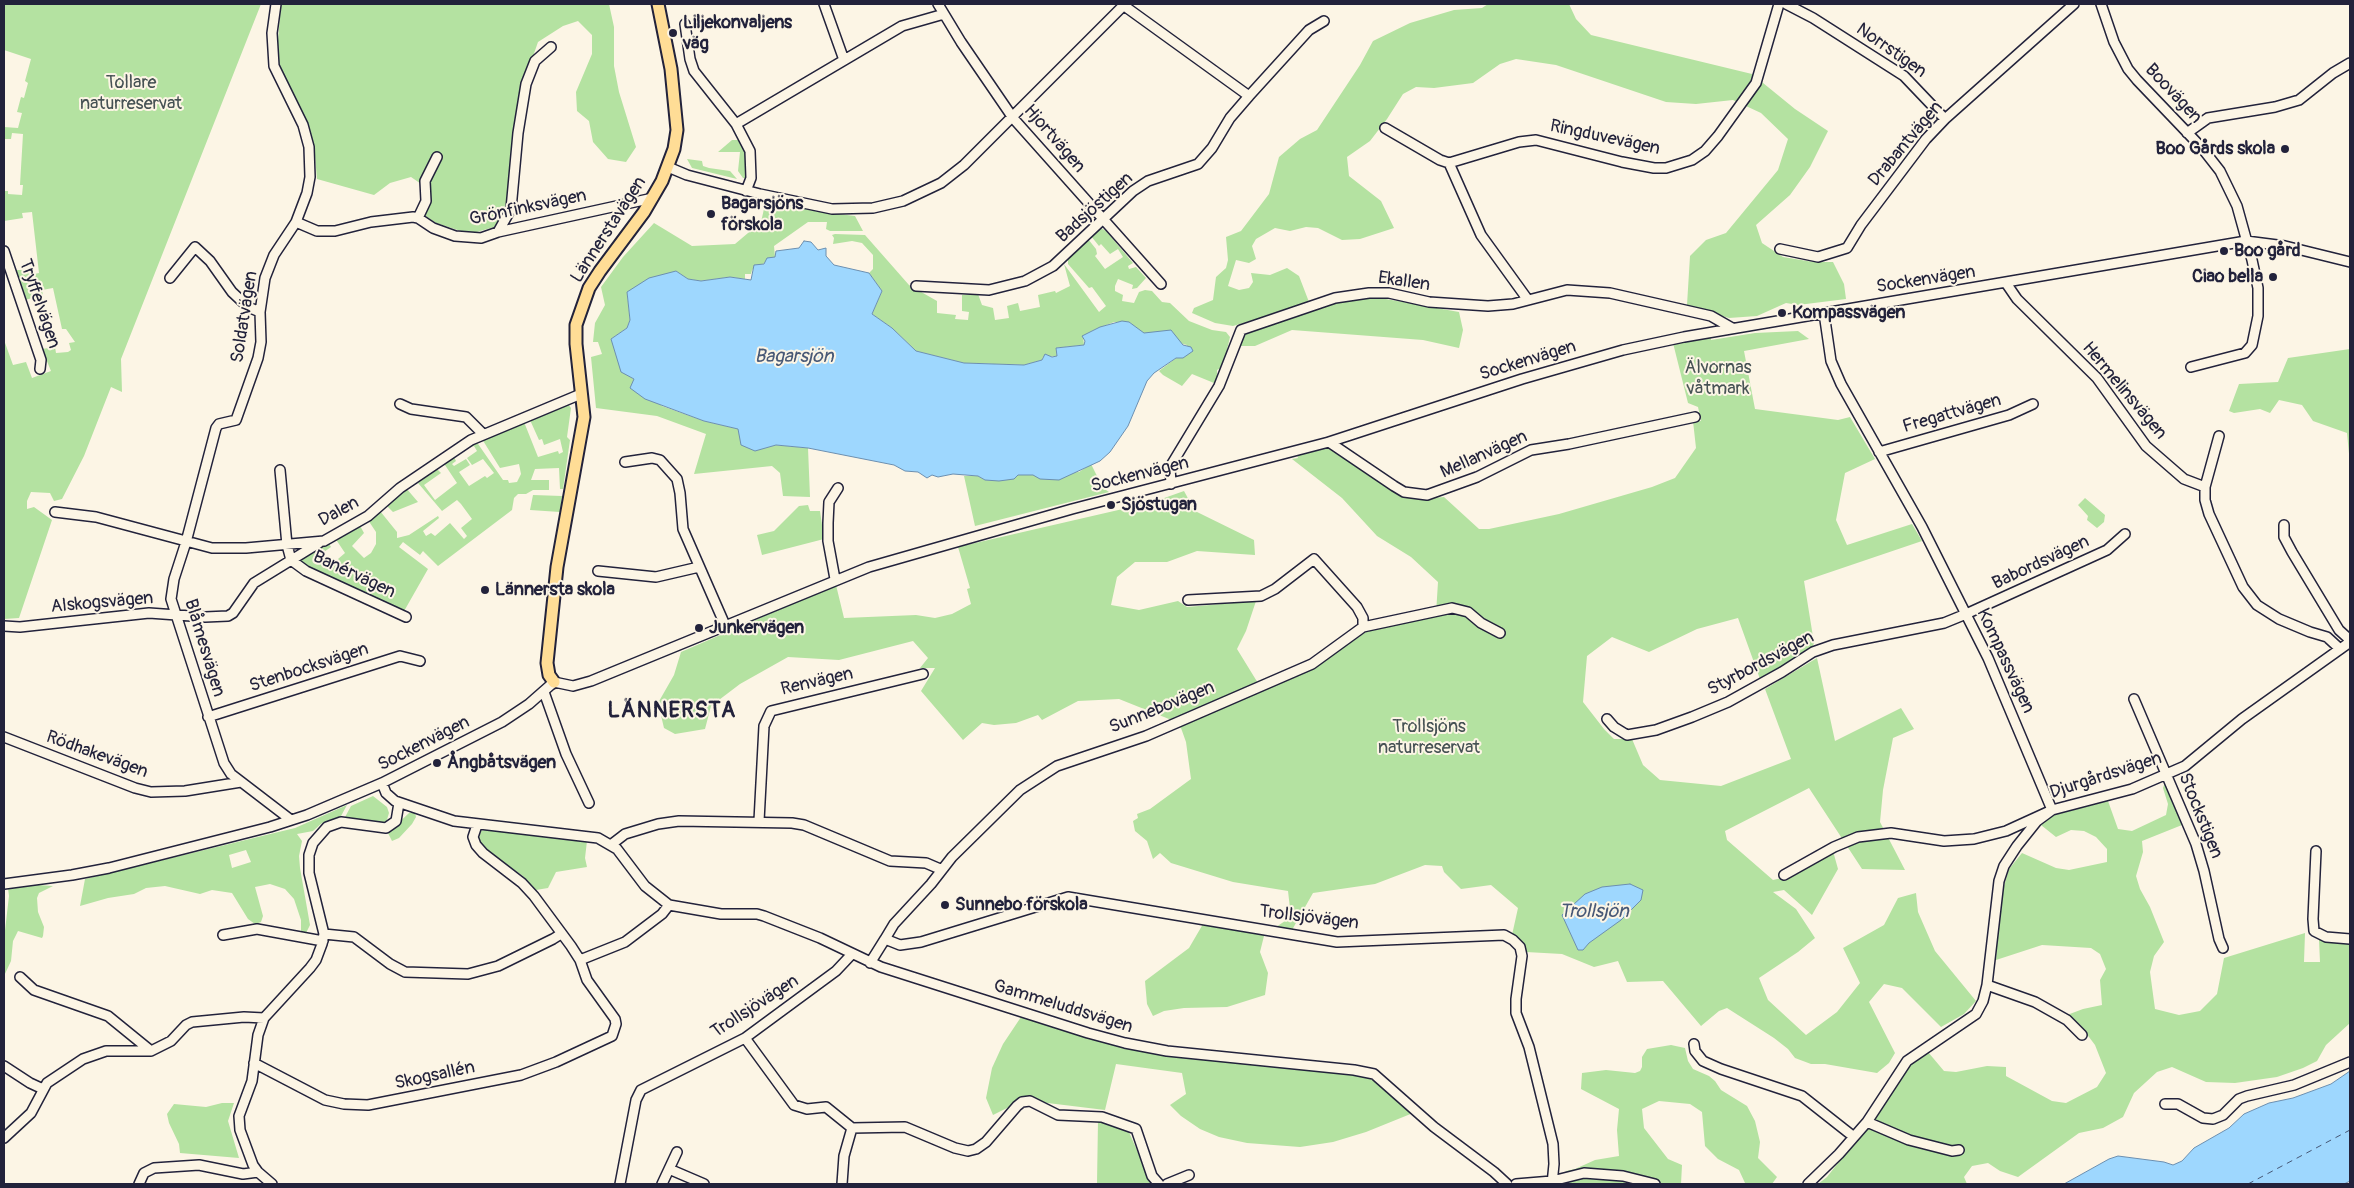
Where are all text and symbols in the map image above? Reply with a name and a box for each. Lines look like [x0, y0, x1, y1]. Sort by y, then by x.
place label: Liljekonvaljens väg [683, 12, 792, 54]
street label: Norrstigen [1852, 19, 1930, 83]
marker: Liljekonvaljens väg [667, 27, 679, 39]
street label: Boovägen [2140, 60, 2206, 128]
park label: Tollare naturreservat [80, 72, 182, 115]
street label: Drabantvägen [1864, 97, 1948, 191]
street label: Hjortvägen [1019, 100, 1089, 178]
street label: Ringduvevägen [1548, 116, 1662, 160]
place label: Boo Gårds skola [2156, 138, 2275, 160]
marker: Boo Gårds skola [2279, 143, 2291, 155]
street label: Badsjöstigen [1052, 168, 1138, 248]
street label: Lännerstavägen [567, 173, 651, 287]
street label: Grönfinksvägen [468, 185, 588, 231]
place label: Bagarsjöns förskola [721, 193, 803, 235]
marker: Bagarsjöns förskola [705, 208, 717, 220]
place label: Boo gård [2234, 240, 2301, 262]
marker: Boo gård [2218, 245, 2230, 257]
street label: Tryffelvägen [14, 257, 64, 351]
street label: Sockenvägen [1875, 262, 1977, 298]
place label: Ciao bella [2192, 266, 2263, 288]
street label: Ekallen [1376, 268, 1432, 296]
street label: Soldatvägen [227, 269, 263, 365]
marker: Ciao bella [2267, 271, 2279, 283]
place label: Kompassvägen [1792, 302, 1905, 324]
marker: Kompassvägen [1776, 307, 1788, 319]
street label: Sockenvägen [1477, 336, 1579, 386]
street label: Hermelinsvägen [2077, 338, 2171, 444]
water label: Bagarsjön [755, 346, 833, 368]
park label: Älvornas våtmark [1684, 357, 1752, 399]
street label: Fregattvägen [1900, 390, 2004, 438]
street label: Mellanvägen [1437, 426, 1531, 484]
street label: Sockenvägen [1089, 452, 1191, 498]
street label: Dalen [315, 492, 363, 532]
place label: Sjöstugan [1121, 494, 1197, 516]
marker: Sjöstugan [1105, 499, 1117, 511]
street label: Babordsvägen [1989, 531, 2093, 595]
street label: Banérvägen [309, 546, 399, 604]
place label: Lännersta skola [495, 579, 615, 601]
marker: Lännersta skola [479, 584, 491, 596]
street label: Alskogsvägen [50, 588, 154, 618]
street label: Blåmesvägen [179, 596, 229, 700]
street label: Kompassvägen [1971, 605, 2039, 717]
place label: Junkervägen [709, 617, 804, 639]
marker: Junkervägen [693, 622, 705, 634]
street label: Styrbordsvägen [1704, 627, 1818, 701]
street label: Stenbocksvägen [247, 639, 371, 697]
street label: Renvägen [779, 663, 855, 701]
street label: Sunnebovägen [1106, 677, 1218, 739]
district label: LÄNNERSTA [606, 698, 738, 724]
street label: Sockenvägen [375, 712, 473, 776]
park label: Trollsjöns naturreservat [1378, 716, 1480, 759]
street label: Rödhakevägen [43, 727, 151, 783]
street label: Djurgårdsvägen [2047, 748, 2165, 804]
place label: Ångbåtsvägen [447, 752, 556, 774]
marker: Ångbåtsvägen [431, 757, 443, 769]
street label: Stockstigen [2173, 770, 2227, 862]
place label: Sunnebo förskola [955, 894, 1088, 916]
marker: Sunnebo förskola [939, 899, 951, 911]
street label: Trollsjövägen [1258, 901, 1360, 935]
water label: Trollsjön [1559, 901, 1629, 923]
street label: Trollsjövägen [707, 971, 803, 1043]
street label: Gammeluddsvägen [991, 976, 1135, 1038]
street label: Skogsallén [393, 1057, 477, 1095]

